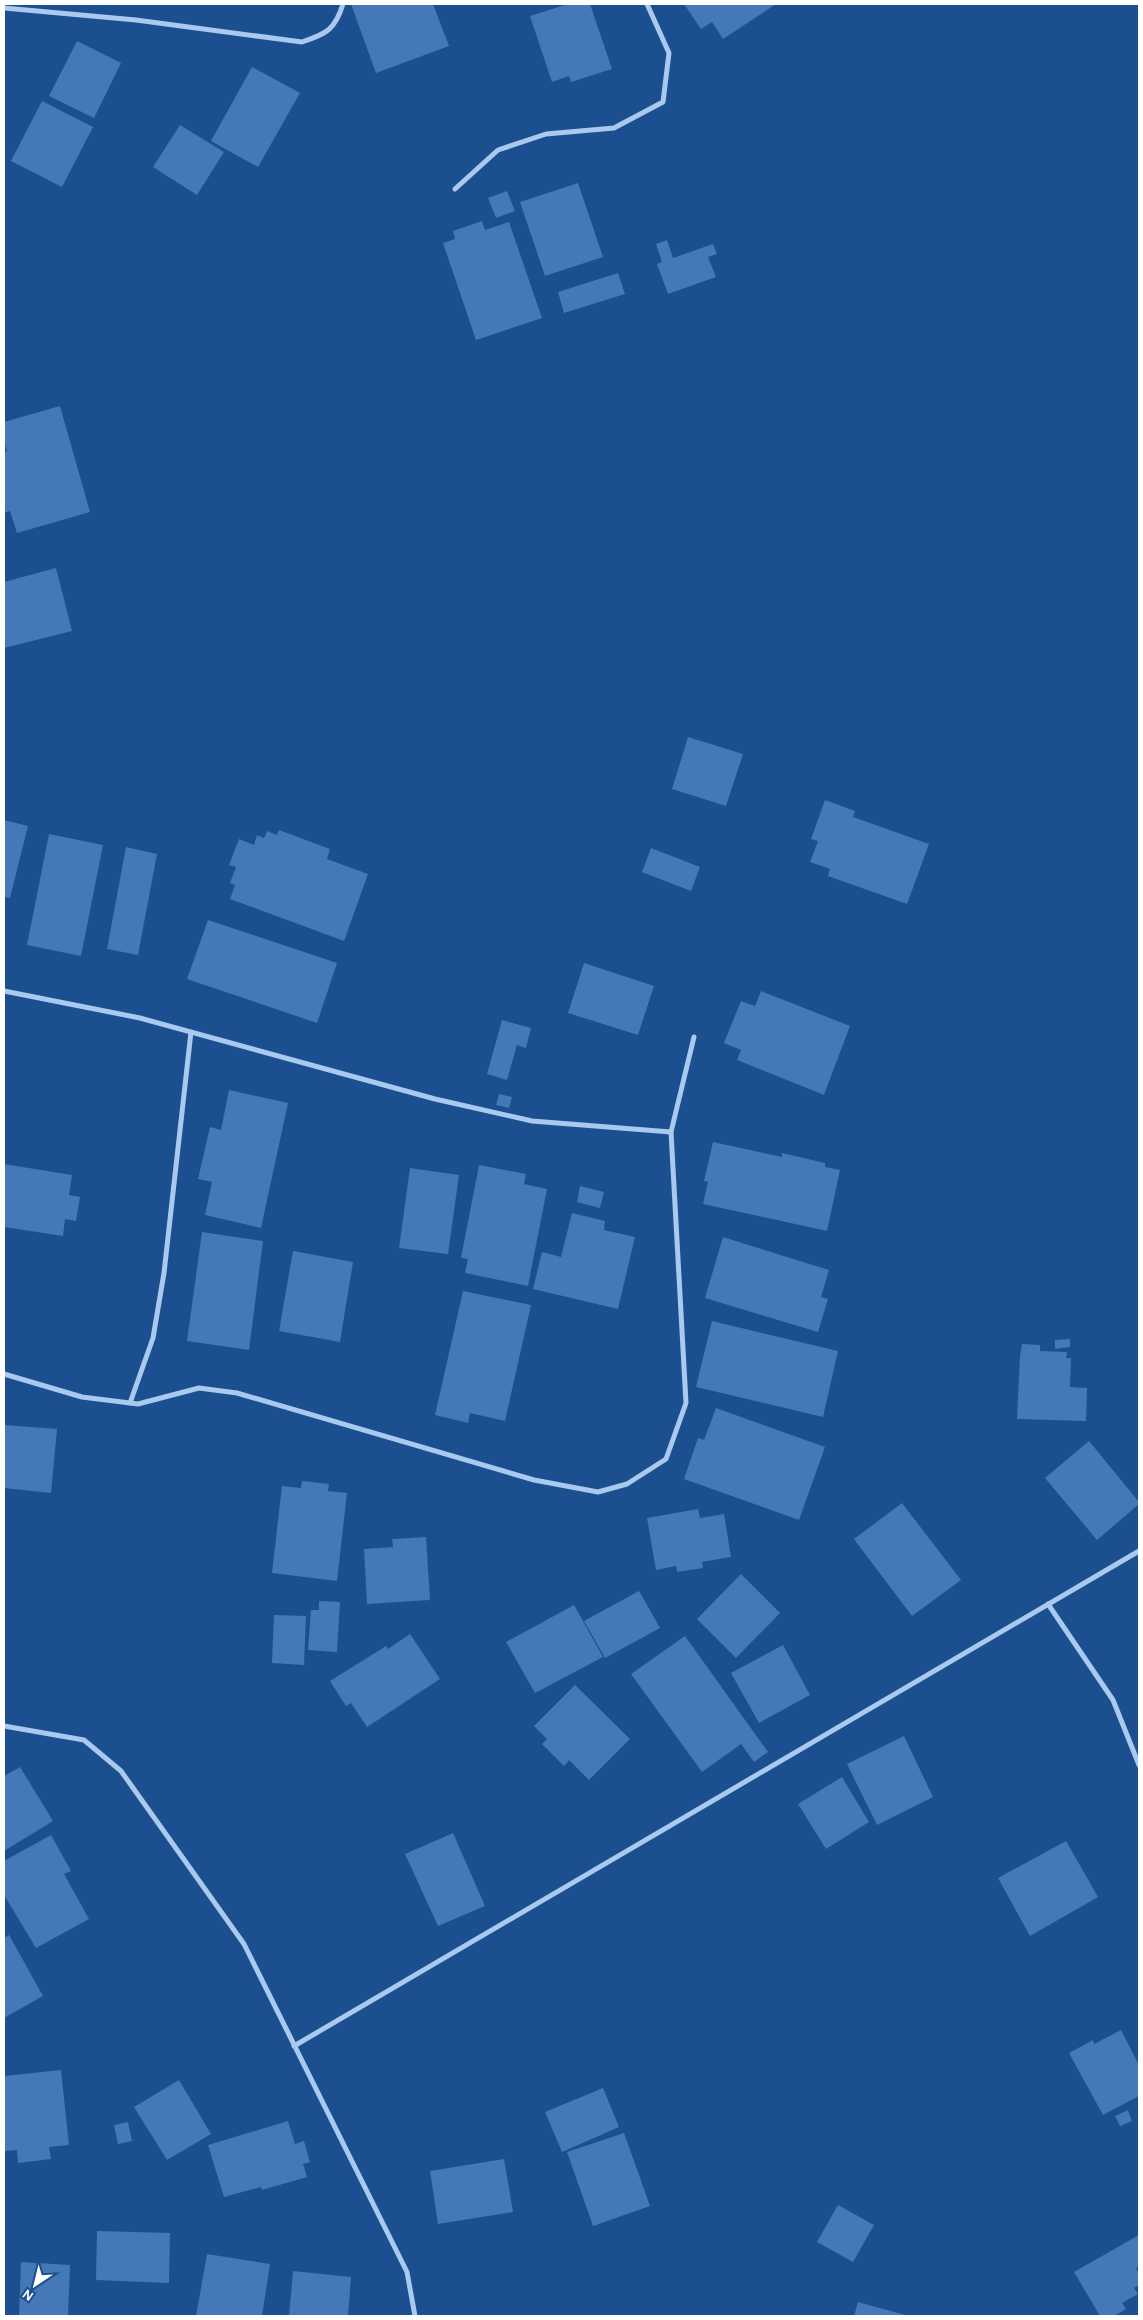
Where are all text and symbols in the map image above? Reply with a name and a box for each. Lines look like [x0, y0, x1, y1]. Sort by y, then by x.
north arrow [10, 2260, 60, 2310]
text: N [20, 2286, 36, 2303]

